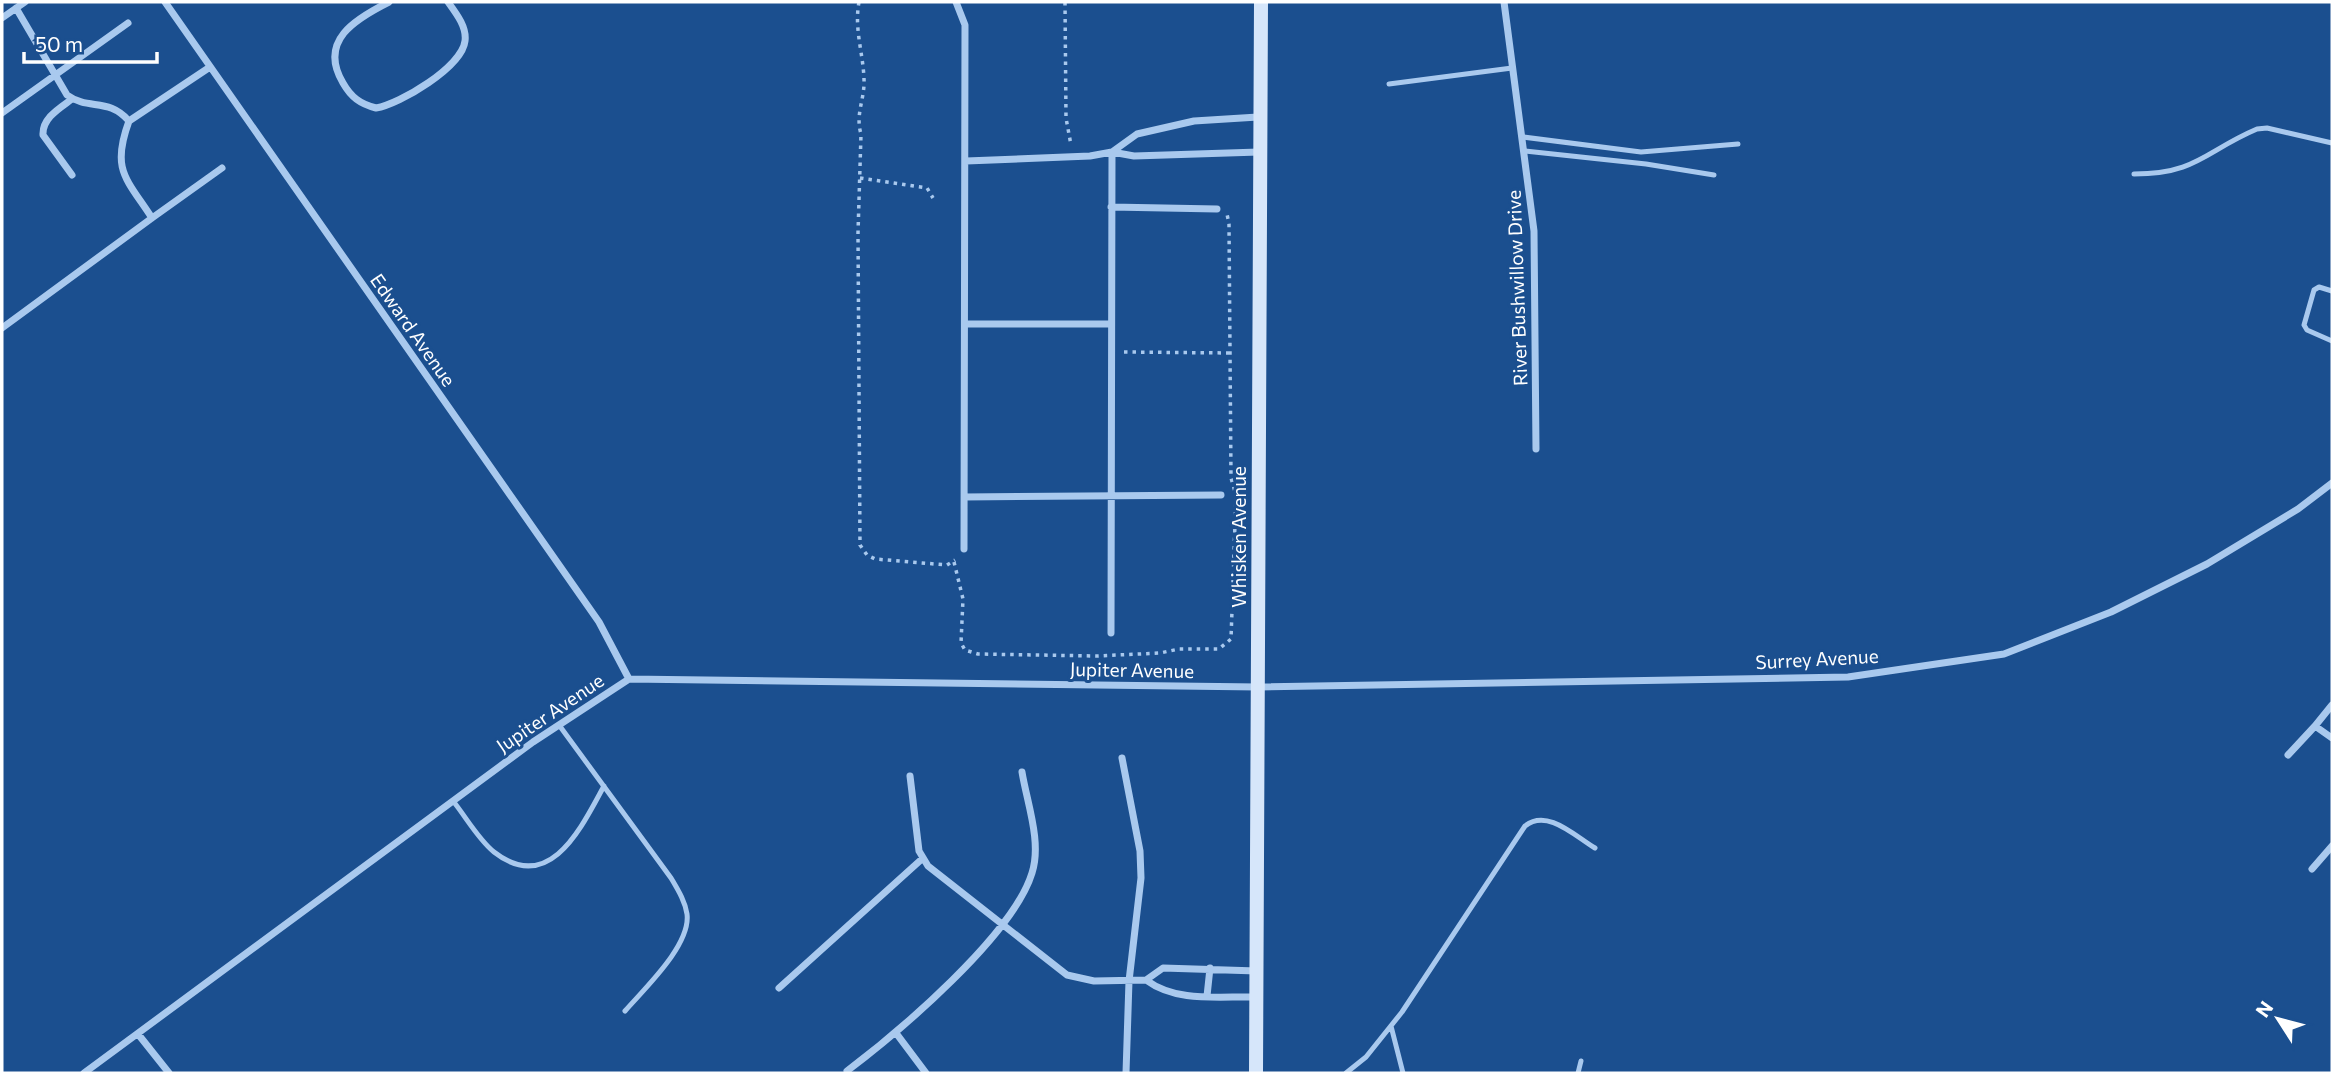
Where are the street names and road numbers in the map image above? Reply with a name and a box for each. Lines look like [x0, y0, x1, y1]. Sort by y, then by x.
street label: River Bushwillow Drive [1502, 190, 1531, 386]
street label: Edward Avenue [366, 269, 461, 391]
street label: Whisken Avenue [1227, 466, 1250, 608]
street label: Surrey Avenue [1755, 644, 1879, 673]
street label: Jupiter Avenue [1070, 657, 1194, 682]
street label: Jupiter Avenue [492, 668, 608, 757]

